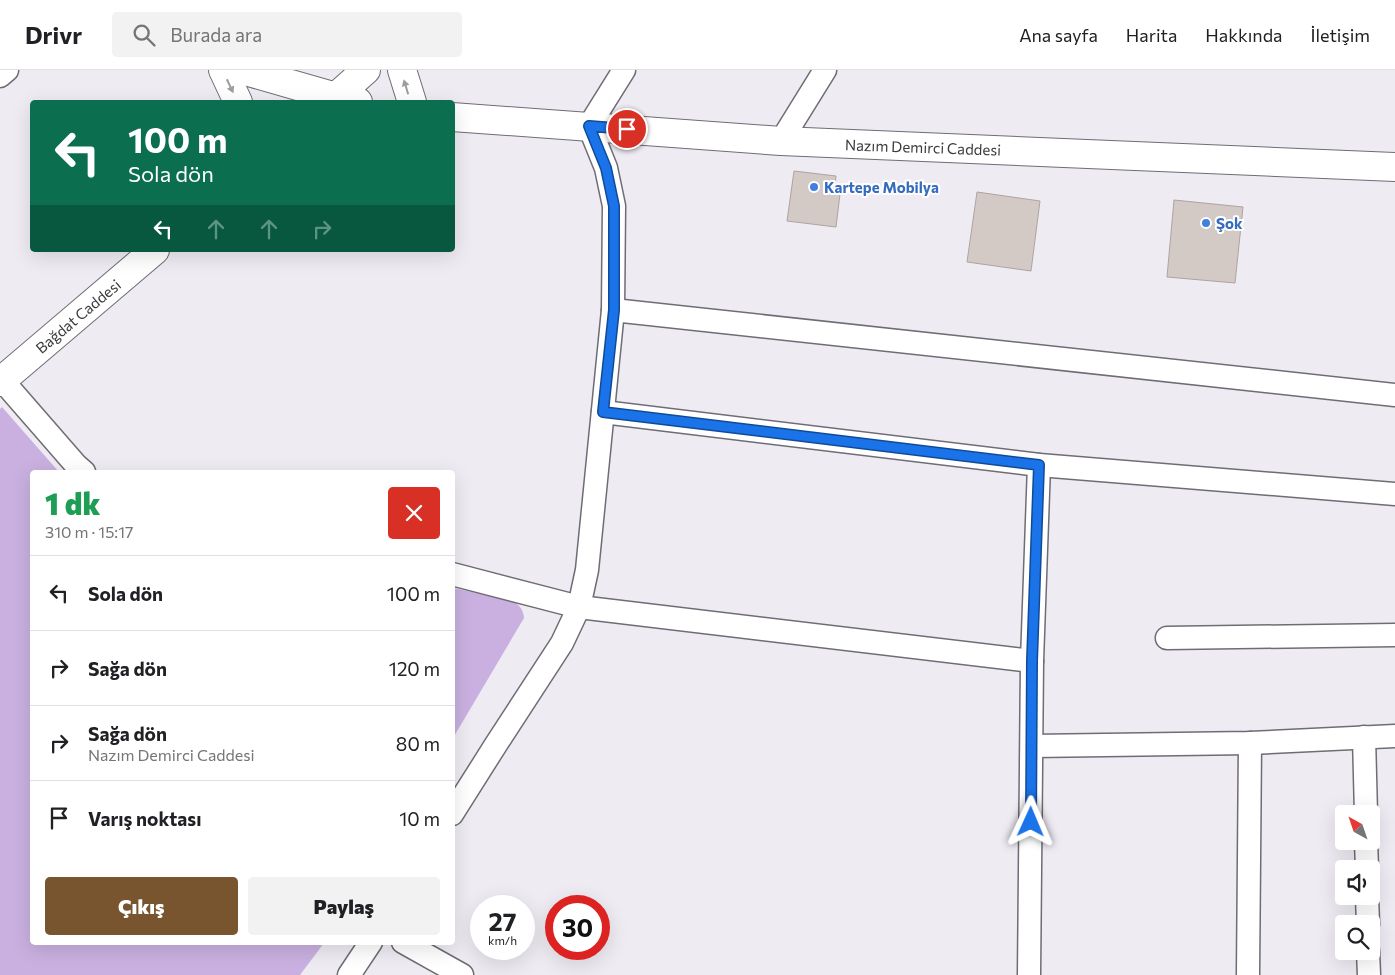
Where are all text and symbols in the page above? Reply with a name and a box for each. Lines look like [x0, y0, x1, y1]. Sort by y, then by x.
search box [112, 12, 462, 57]
text: Drivr [25, 20, 82, 49]
icon: search [130, 21, 158, 49]
text: Burada ara [170, 23, 262, 46]
text: Ana sayfa [1019, 24, 1098, 46]
text: Harita [1126, 24, 1177, 46]
text: Hakkında [1205, 24, 1283, 46]
text: İletişim [1311, 24, 1370, 46]
one-way arrow [227, 79, 235, 93]
one-way arrow [402, 79, 410, 94]
pin [606, 108, 648, 150]
icon: arrive [613, 115, 641, 143]
text: 100 m [128, 117, 228, 160]
icon: left [45, 120, 110, 185]
street label: Nazım Demirci Caddesi [845, 135, 1001, 159]
text: Sola dön [128, 160, 214, 187]
place label: Kartepe Mobilya [824, 178, 939, 196]
marker: Kartepe Mobilya [808, 181, 820, 193]
place label: Şok [1216, 214, 1243, 232]
icon: left [149, 215, 177, 243]
icon: ahead [202, 215, 230, 243]
icon: ahead [255, 215, 283, 243]
icon: right [308, 215, 336, 243]
marker: Şok [1200, 217, 1212, 229]
street label: Bağdat Caddesi [32, 275, 124, 357]
text: 1 dk [45, 484, 100, 521]
button: close [388, 487, 440, 539]
text: 310 m · 15:17 [45, 522, 133, 541]
icon: left [45, 579, 73, 607]
text: Sola dön [88, 582, 163, 605]
text: 100 m [387, 582, 440, 605]
icon: right [45, 654, 73, 682]
text: Sağa dön [88, 657, 167, 680]
text: 120 m [389, 657, 440, 680]
text: Sağa dön [88, 722, 167, 745]
icon: right [45, 729, 73, 757]
text: 80 m [396, 732, 440, 755]
text: Nazım Demirci Caddesi [88, 745, 255, 764]
position arrow [1004, 795, 1056, 847]
icon: arrive [45, 804, 73, 832]
north arrow [1335, 805, 1380, 850]
map controls [1335, 805, 1380, 960]
text: Varış noktası [88, 807, 201, 830]
text: 10 m [399, 807, 440, 830]
button: sound [1335, 860, 1380, 905]
button: Çıkış [45, 877, 238, 935]
button: Paylaş [248, 877, 440, 935]
speed limit sign: 30 [545, 895, 610, 960]
text: 27 [489, 906, 516, 936]
button: search [1335, 915, 1380, 960]
text: km/h [488, 933, 517, 947]

